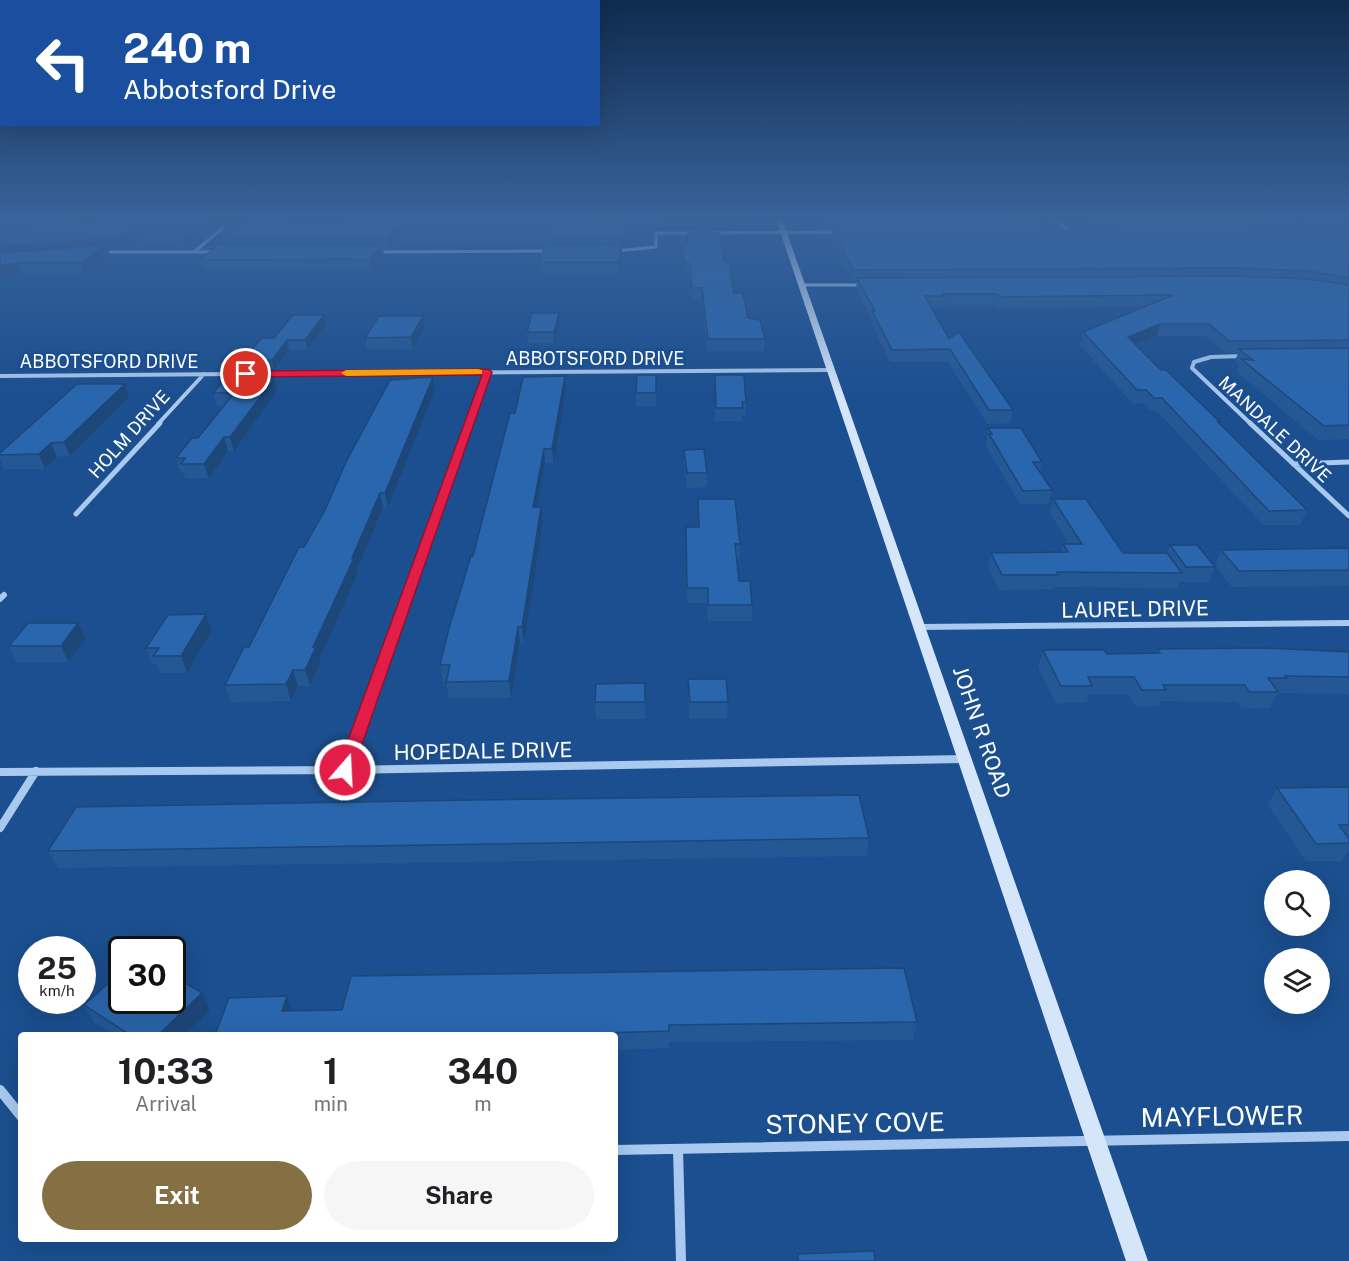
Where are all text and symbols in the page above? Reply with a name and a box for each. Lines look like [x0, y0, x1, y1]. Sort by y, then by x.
text: 240 m [123, 23, 251, 72]
icon: left [24, 24, 102, 102]
text: Abbotsford Drive [123, 73, 337, 105]
pin [220, 348, 271, 399]
street label: ABBOTSFORD DRIVE [505, 348, 685, 369]
street label: ABBOTSFORD DRIVE [19, 351, 199, 372]
icon: arrive [229, 357, 262, 390]
street label: MANDALE DRIVE [1214, 372, 1336, 486]
street label: HOLM DRIVE [84, 386, 174, 482]
street label: LAUREL DRIVE [1061, 595, 1209, 623]
street label: JOHN R ROAD [948, 663, 1016, 801]
street label: HOPEDALE DRIVE [393, 737, 573, 765]
position arrow [313, 738, 377, 802]
map controls [1264, 870, 1330, 1014]
button: search [1264, 870, 1330, 936]
speed limit sign: 30 [108, 936, 186, 1014]
button: layers [1264, 948, 1330, 1014]
text: 25 [37, 950, 77, 986]
text: km/h [39, 982, 75, 999]
text: 10:33 [118, 1050, 214, 1092]
text: 1 [323, 1050, 338, 1092]
text: 340 [448, 1050, 518, 1092]
text: Arrival [135, 1092, 197, 1116]
text: min [314, 1092, 348, 1116]
text: m [474, 1092, 491, 1116]
street label: MAYFLOWER [1140, 1099, 1304, 1133]
street label: STONEY COVE [765, 1106, 945, 1140]
button: Exit [42, 1161, 312, 1230]
button: Share [324, 1161, 594, 1230]

